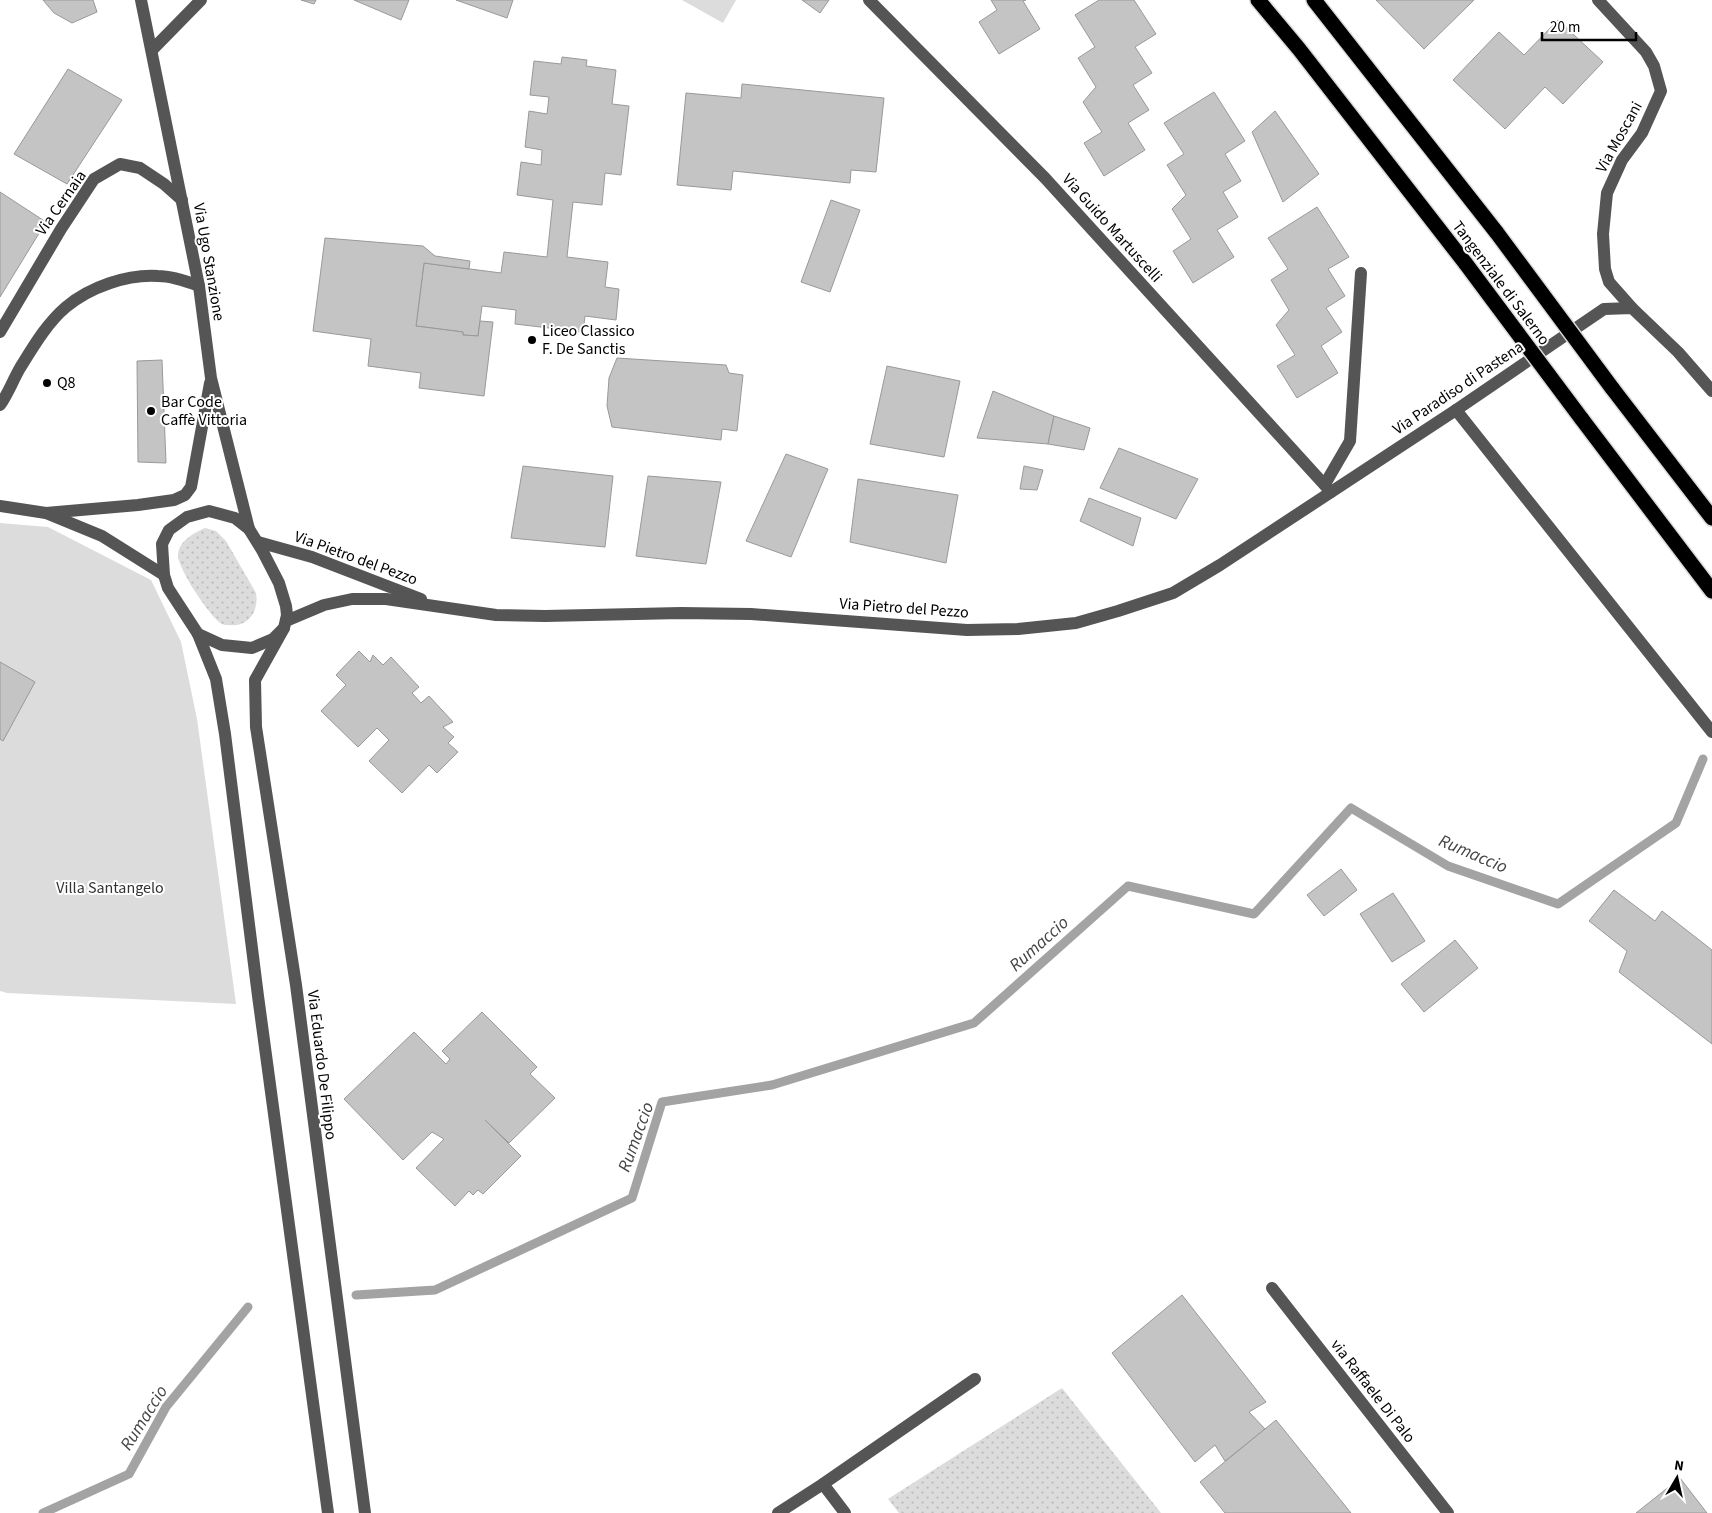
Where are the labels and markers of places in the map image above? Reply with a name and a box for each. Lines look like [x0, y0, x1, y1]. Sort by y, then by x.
place label: Liceo Classico F. De Sanctis [542, 320, 635, 360]
marker: Liceo Classico F. De Sanctis [526, 334, 538, 346]
place label: Q8 [57, 372, 76, 394]
marker: Q8 [41, 377, 53, 389]
place label: Bar Code Caffè Vittoria [161, 391, 247, 431]
marker: Bar Code Caffè Vittoria [145, 405, 157, 417]

